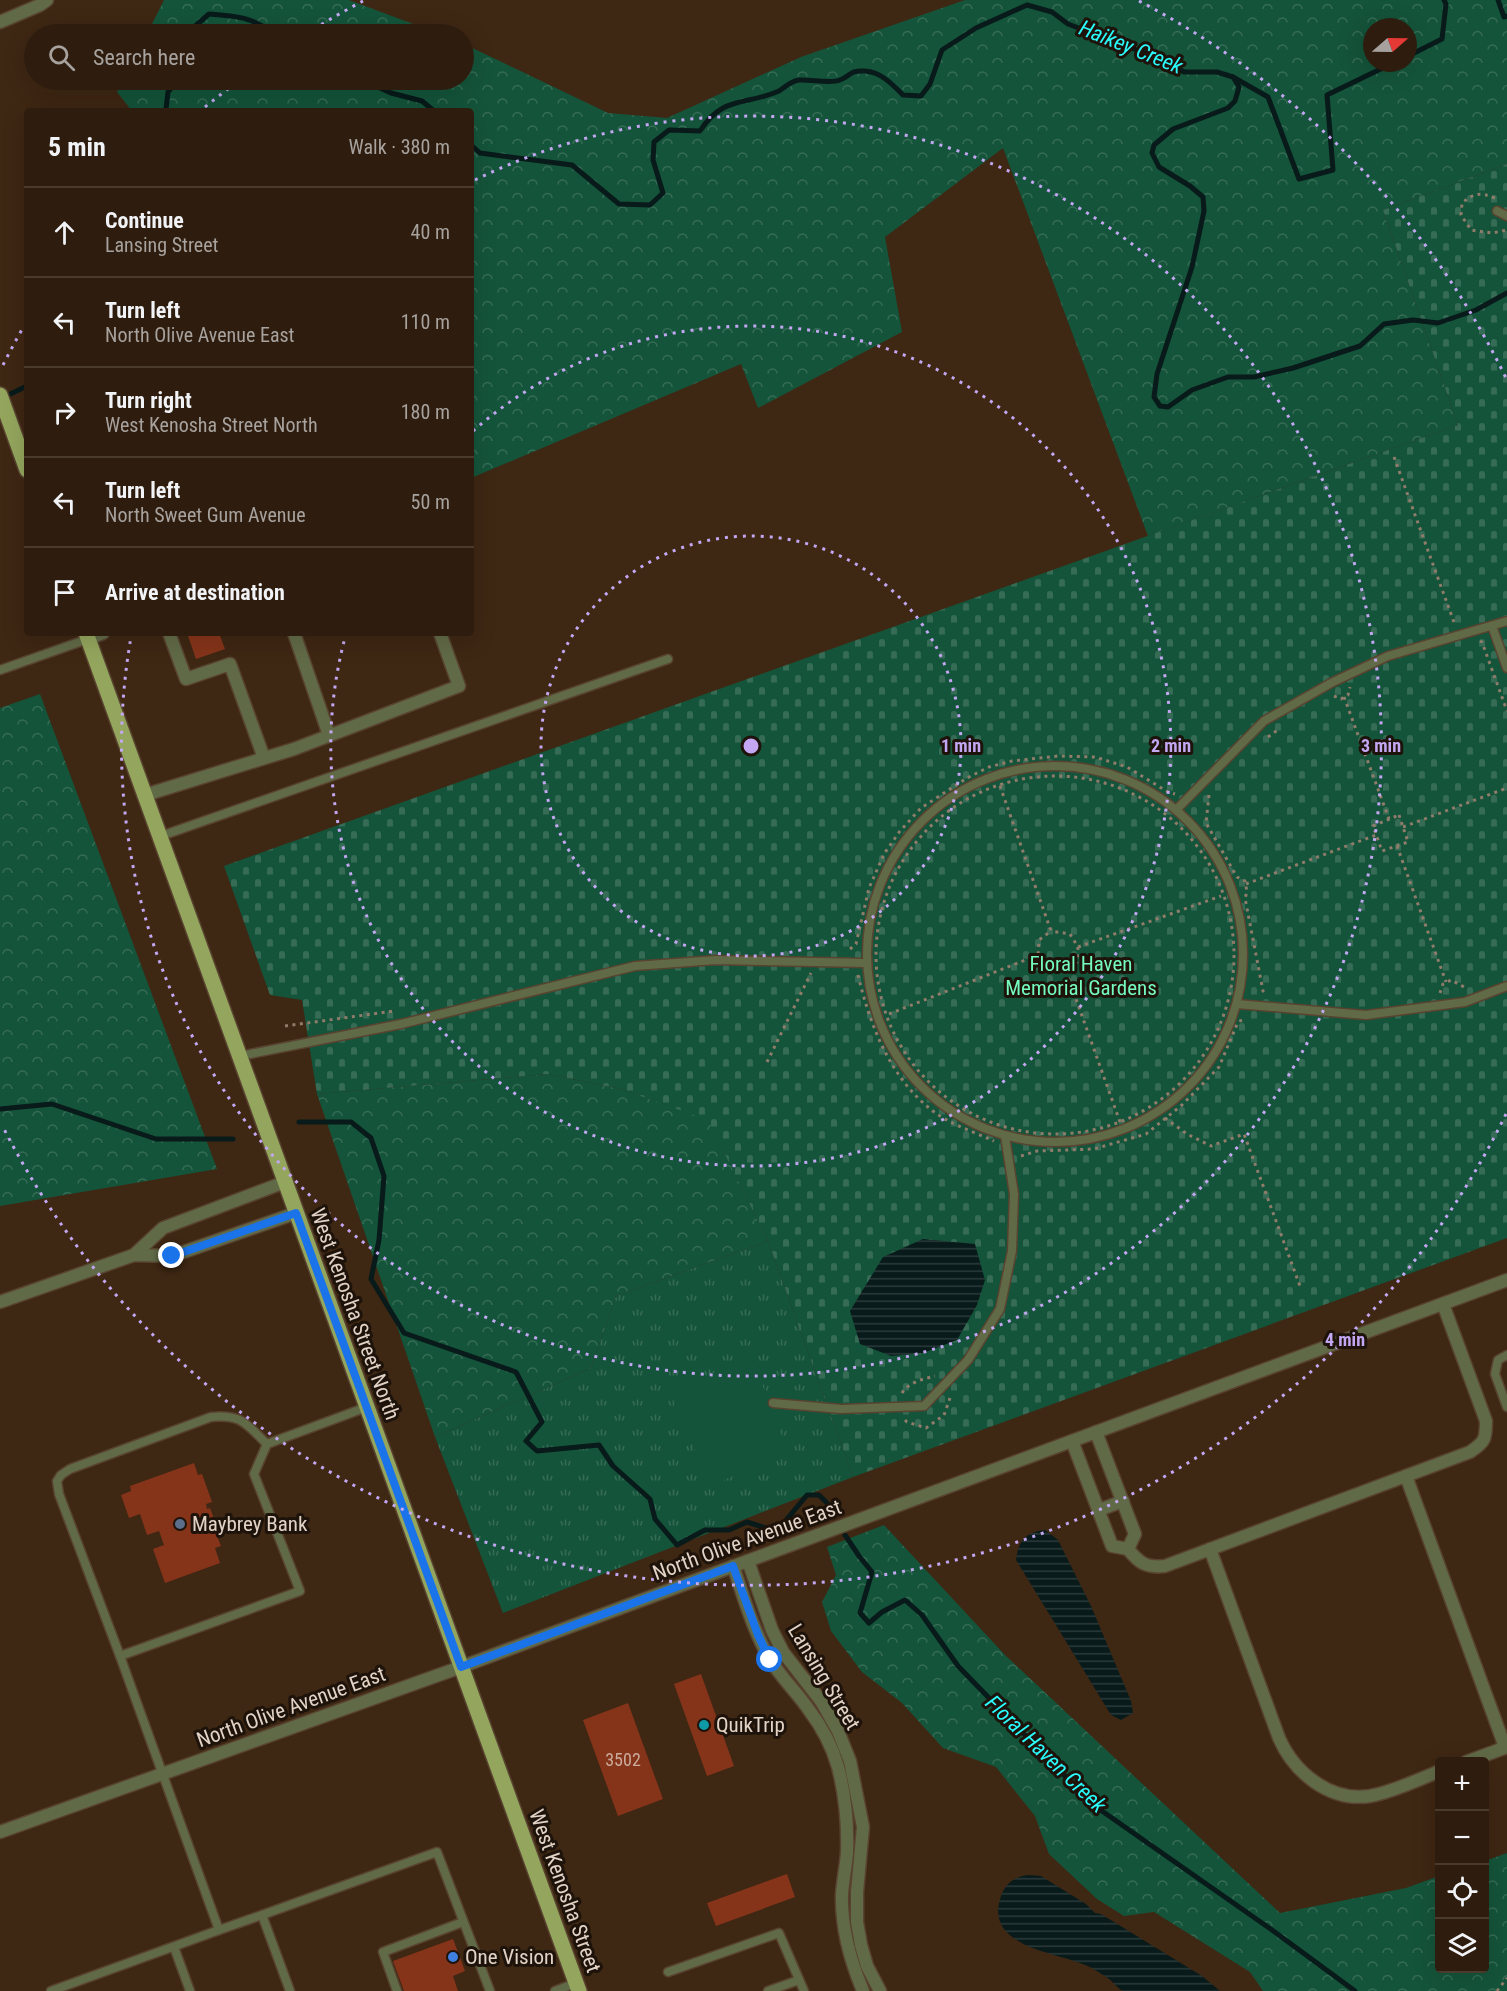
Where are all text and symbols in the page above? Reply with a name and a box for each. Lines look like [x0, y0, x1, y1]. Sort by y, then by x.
water label: Haikey Creek [1076, 15, 1187, 79]
north arrow [1363, 18, 1417, 72]
search box [24, 24, 474, 90]
icon: search [45, 41, 78, 74]
text: Search here [93, 45, 195, 70]
text: 5 min [48, 132, 106, 162]
text: Walk · 380 m [349, 135, 450, 159]
text: Continue [105, 208, 184, 233]
icon: ahead [48, 216, 81, 249]
text: 40 m [411, 220, 450, 244]
text: Lansing Street [105, 233, 219, 257]
text: Turn left [105, 298, 180, 323]
icon: left [48, 306, 81, 339]
text: 110 m [401, 310, 450, 334]
text: North Olive Avenue East [105, 323, 295, 347]
text: Turn right [105, 388, 192, 413]
icon: right [48, 396, 81, 429]
text: 180 m [401, 400, 450, 424]
text: West Kenosha Street North [105, 413, 318, 437]
text: Turn left [105, 478, 180, 503]
icon: left [48, 486, 81, 519]
text: 50 m [411, 490, 450, 514]
text: North Sweet Gum Avenue [105, 503, 306, 527]
icon: arrive [48, 576, 81, 609]
text: Arrive at destination [105, 580, 285, 605]
text: 1 min [941, 735, 981, 756]
text: 2 min [1151, 735, 1191, 756]
text: 3 min [1361, 735, 1401, 756]
centre of rings [741, 736, 761, 756]
park label: Floral Haven Memorial Gardens [1005, 952, 1157, 1000]
street label: West Kenosha Street North [306, 1205, 404, 1423]
route end [158, 1242, 184, 1268]
text: 4 min [1325, 1329, 1365, 1350]
street label: North Olive Avenue East [649, 1495, 845, 1585]
place label: Maybrey Bank [192, 1512, 308, 1536]
marker: Maybrey Bank [173, 1517, 187, 1531]
street label: Lansing Street [783, 1620, 865, 1734]
route start [756, 1646, 782, 1672]
street label: North Olive Avenue East [193, 1662, 389, 1752]
water label: Floral Haven Creek [981, 1690, 1112, 1818]
place label: QuikTrip [716, 1713, 785, 1737]
marker: QuikTrip [697, 1718, 711, 1732]
house number: 3502 [605, 1749, 641, 1770]
map controls [1435, 1757, 1489, 1973]
button: + [1435, 1757, 1489, 1811]
street label: West Kenosha Street [524, 1806, 606, 1976]
button: − [1435, 1811, 1489, 1865]
button: locate [1435, 1865, 1489, 1919]
button: layers [1435, 1919, 1489, 1973]
place label: One Vision [465, 1945, 554, 1969]
marker: One Vision [446, 1950, 460, 1964]

